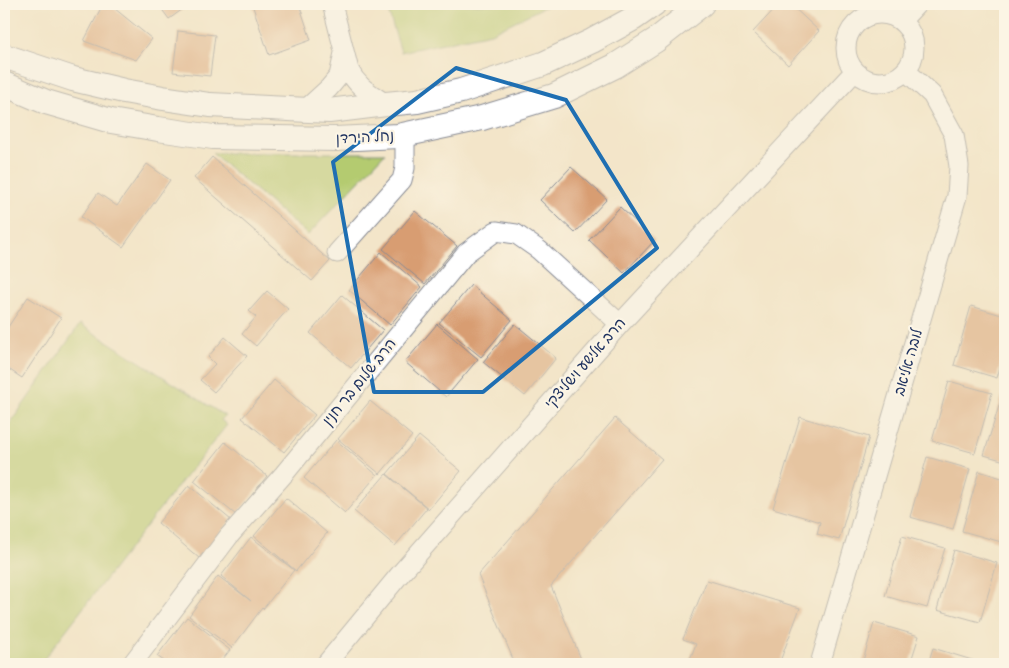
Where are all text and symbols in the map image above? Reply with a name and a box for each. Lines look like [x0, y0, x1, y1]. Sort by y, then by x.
street label: נחל הירדן [335, 124, 395, 149]
street label: הרב אלישע וישליצקי [539, 313, 630, 413]
street label: לובה אליאב [888, 325, 927, 398]
street label: הרב שלום בר חנין [317, 333, 401, 430]

